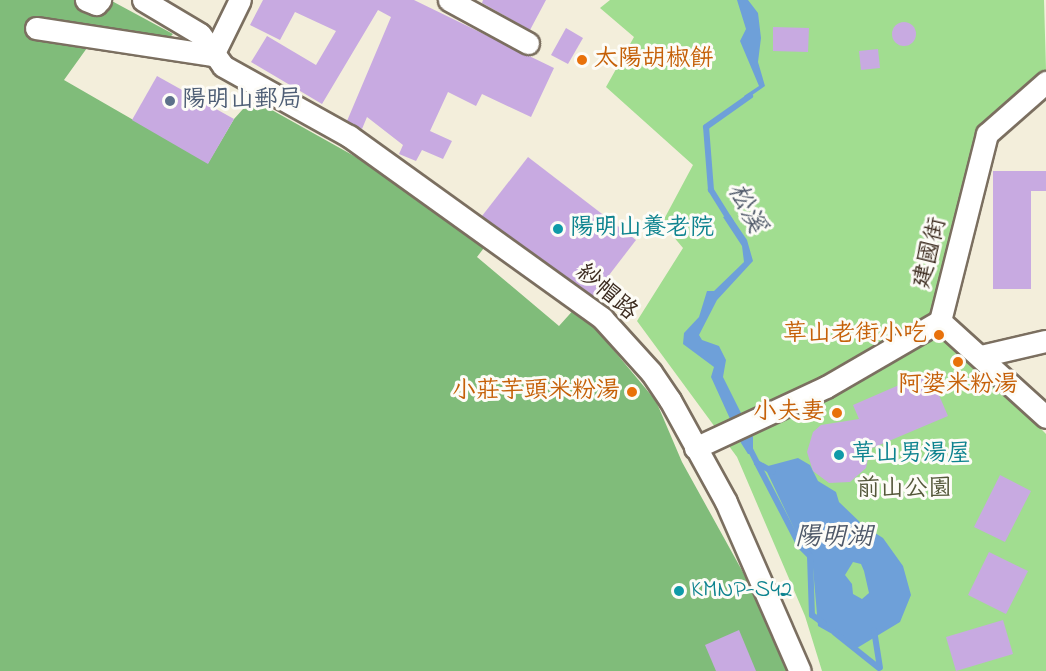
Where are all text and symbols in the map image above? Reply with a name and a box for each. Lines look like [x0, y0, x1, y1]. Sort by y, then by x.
place label: 太陽胡椒餅 [594, 46, 714, 74]
marker: 太陽胡椒餅 [575, 53, 589, 67]
place label: 陽明山郵局 [182, 87, 302, 115]
marker: 陽明山郵局 [163, 94, 177, 108]
water label: 松溪 [719, 179, 771, 239]
place label: 陽明山養老院 [570, 215, 714, 243]
street label: 建國街 [908, 215, 954, 291]
marker: 陽明山養老院 [551, 222, 565, 236]
street label: 紗帽路 [569, 259, 643, 327]
place label: 草山老街小吃 [783, 321, 927, 349]
marker: 草山老街小吃 [932, 328, 946, 342]
marker: 阿婆米粉湯 [951, 355, 965, 369]
place label: 阿婆米粉湯 [898, 372, 1018, 400]
place label: 小莊芋頭米粉湯 [452, 378, 620, 406]
marker: 小莊芋頭米粉湯 [625, 385, 639, 399]
place label: 小夫妻 [753, 399, 825, 427]
marker: 小夫妻 [830, 406, 844, 420]
place label: 草山男湯屋 [851, 441, 971, 469]
marker: 草山男湯屋 [832, 448, 846, 462]
park label: 前山公園 [856, 476, 952, 504]
water label: 陽明湖 [795, 523, 873, 555]
place label: KMNP-S42 [691, 577, 792, 605]
marker: KMNP-S42 [672, 584, 686, 598]

